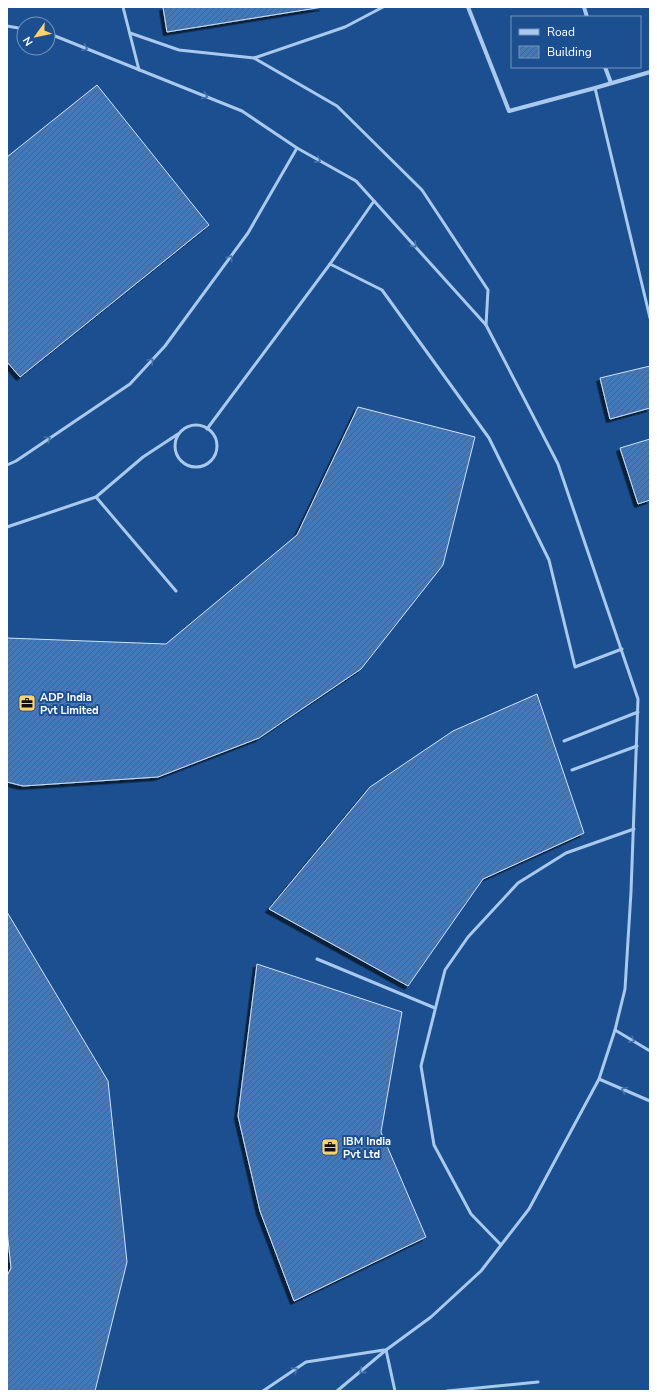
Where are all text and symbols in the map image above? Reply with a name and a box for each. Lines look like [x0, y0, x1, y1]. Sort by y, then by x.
north arrow [16, 16, 56, 56]
legend [511, 16, 641, 68]
text: Road [547, 24, 575, 40]
text: N [20, 34, 37, 49]
one-way arrow [81, 43, 88, 51]
text: Building [547, 44, 592, 60]
one-way arrow [202, 92, 209, 100]
one-way arrow [314, 155, 321, 162]
one-way arrow [409, 240, 417, 248]
one-way arrow [225, 255, 233, 262]
one-way arrow [147, 358, 154, 366]
one-way arrow [44, 436, 51, 444]
place label: ADP India Pvt Limited [40, 690, 99, 718]
office icon: ADP India Pvt Limited [17, 693, 37, 713]
one-way arrow [628, 1036, 635, 1043]
one-way arrow [621, 1087, 629, 1095]
place label: IBM India Pvt Ltd [343, 1134, 391, 1162]
office icon: IBM India Pvt Ltd [320, 1137, 340, 1157]
one-way arrow [359, 1366, 366, 1373]
one-way arrow [291, 1367, 298, 1374]

